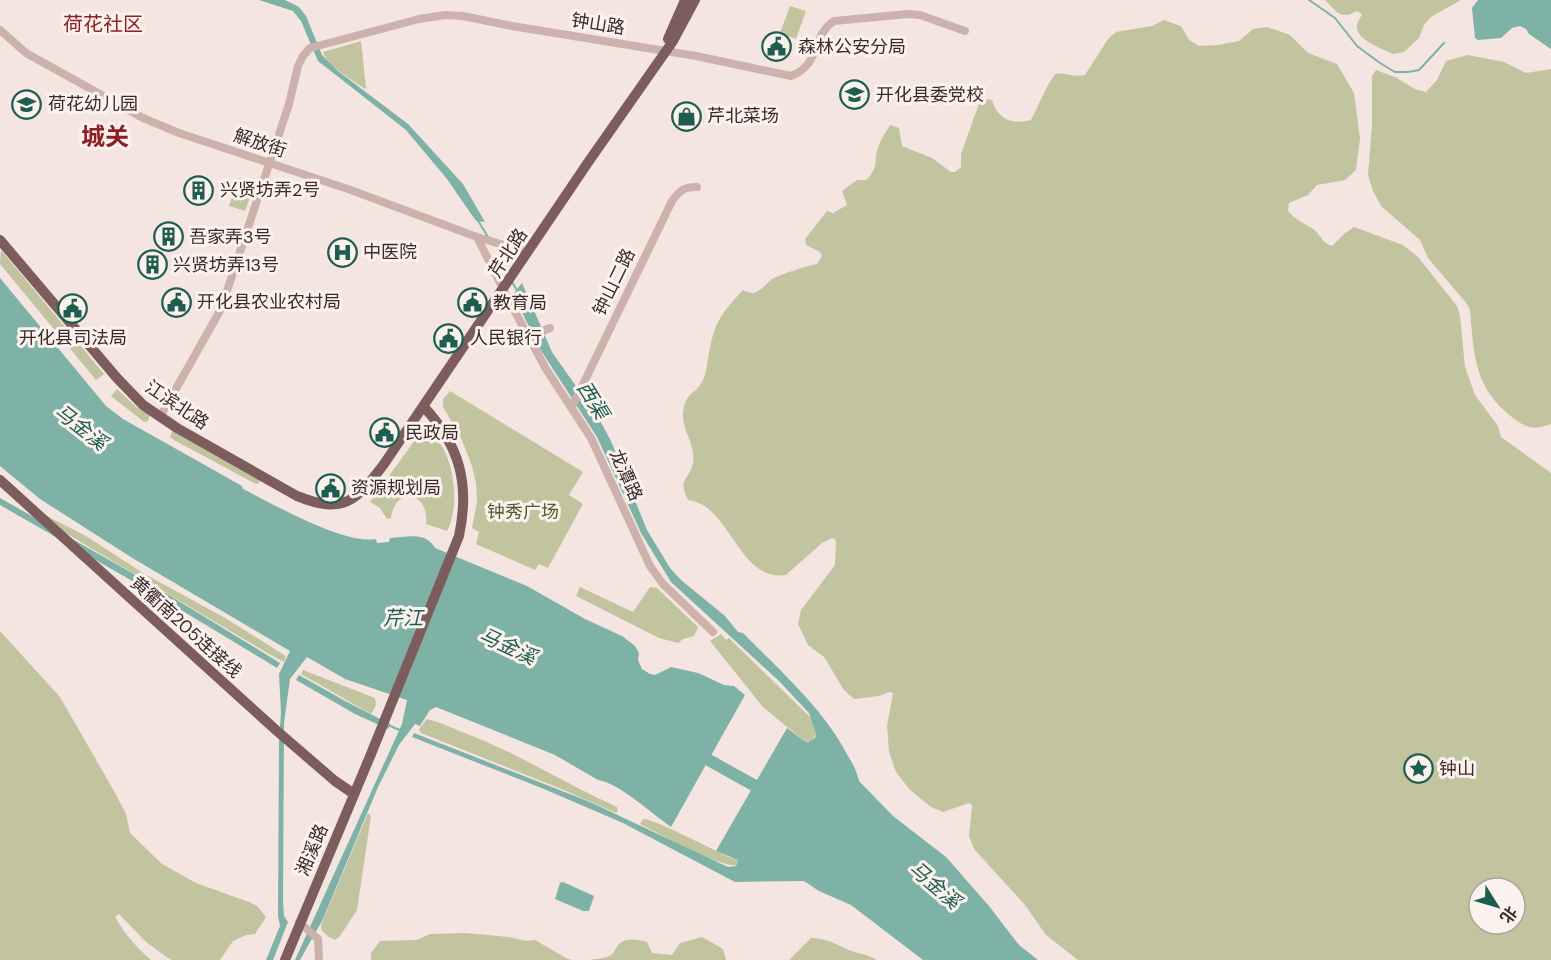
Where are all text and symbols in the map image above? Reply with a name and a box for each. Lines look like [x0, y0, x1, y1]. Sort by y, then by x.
street label: 钟山路 [569, 8, 627, 40]
district label: 荷花社区 [63, 11, 143, 37]
public building icon: 森林公安分局 [761, 31, 793, 63]
place label: 森林公安分局 [798, 35, 906, 59]
school or university icon: 开化县委党校 [839, 79, 871, 111]
place label: 开化县委党校 [876, 83, 984, 107]
school or university icon: 荷花幼儿园 [11, 88, 43, 120]
place label: 荷花幼儿园 [48, 92, 138, 116]
shop icon: 芹北菜场 [670, 100, 702, 132]
place label: 芹北菜场 [707, 104, 779, 128]
district label: 城关 [81, 121, 129, 152]
street label: 解放街 [231, 123, 289, 163]
building icon: 兴贤坊弄2号 [183, 174, 215, 206]
place label: 兴贤坊弄2号 [220, 178, 320, 202]
building icon: 吾家弄3号 [152, 221, 184, 253]
street label: 芹北路 [483, 224, 533, 282]
place label: 吾家弄3号 [189, 225, 272, 249]
hospital icon: 中医院 [326, 236, 358, 268]
place label: 中医院 [363, 240, 417, 264]
street label: 钟山二路 [587, 244, 641, 320]
building icon: 兴贤坊弄13号 [136, 249, 168, 281]
place label: 兴贤坊弄13号 [173, 253, 279, 277]
public building icon: 开化县农业农村局 [160, 286, 192, 318]
public building icon: 教育局 [456, 287, 488, 319]
place label: 开化县农业农村局 [197, 290, 341, 314]
place label: 教育局 [493, 291, 547, 315]
public building icon: 开化县司法局 [57, 293, 89, 325]
public building icon: 人民银行 [433, 322, 465, 354]
place label: 开化县司法局 [19, 326, 127, 350]
place label: 人民银行 [470, 326, 542, 350]
street label: 江滨北路 [140, 375, 214, 435]
water label: 西渠 [571, 376, 616, 426]
water label: 马金溪 [49, 398, 114, 457]
public building icon: 民政局 [368, 417, 400, 449]
place label: 民政局 [405, 421, 459, 445]
street label: 龙潭路 [604, 445, 648, 505]
public building icon: 资源规划局 [314, 472, 346, 504]
place label: 资源规划局 [351, 476, 441, 500]
park label: 钟秀广场 [487, 500, 559, 524]
street label: 黄衢南205连接线 [125, 571, 247, 683]
water label: 芹江 [383, 605, 425, 631]
water label: 马金溪 [475, 622, 542, 671]
place icon: 钟山 [1402, 753, 1434, 785]
place label: 钟山 [1439, 757, 1475, 781]
street label: 湘溪路 [290, 820, 334, 880]
water label: 马金溪 [904, 856, 968, 916]
north arrow [1467, 876, 1527, 936]
text: 北 [1495, 902, 1522, 927]

